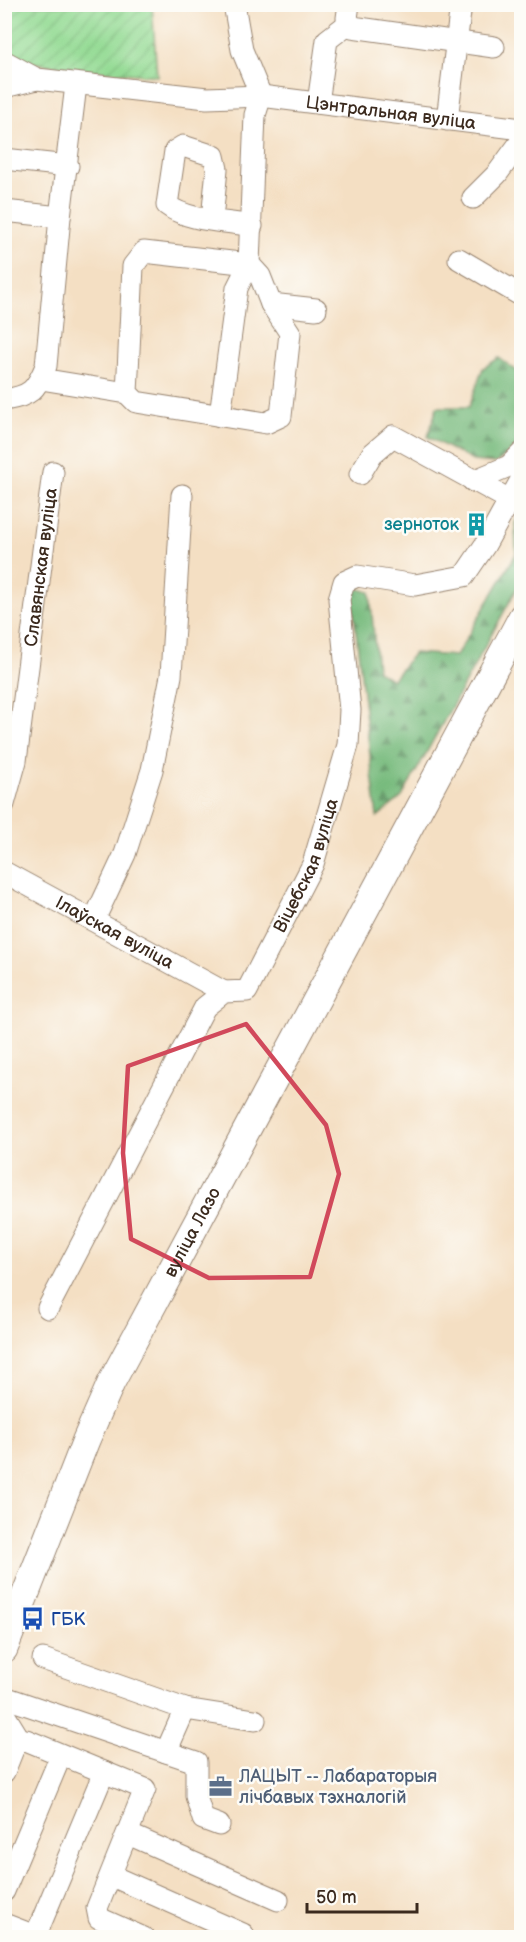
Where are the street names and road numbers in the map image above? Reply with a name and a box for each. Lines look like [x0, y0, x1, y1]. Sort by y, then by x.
street label: Цэнтральная вуліца [305, 92, 477, 134]
street label: Славянская вуліца [21, 486, 62, 648]
street label: Віцебская вуліца [269, 796, 343, 936]
street label: Ілаўская вуліца [52, 892, 177, 974]
street label: вуліца Лазо [160, 1184, 225, 1281]

